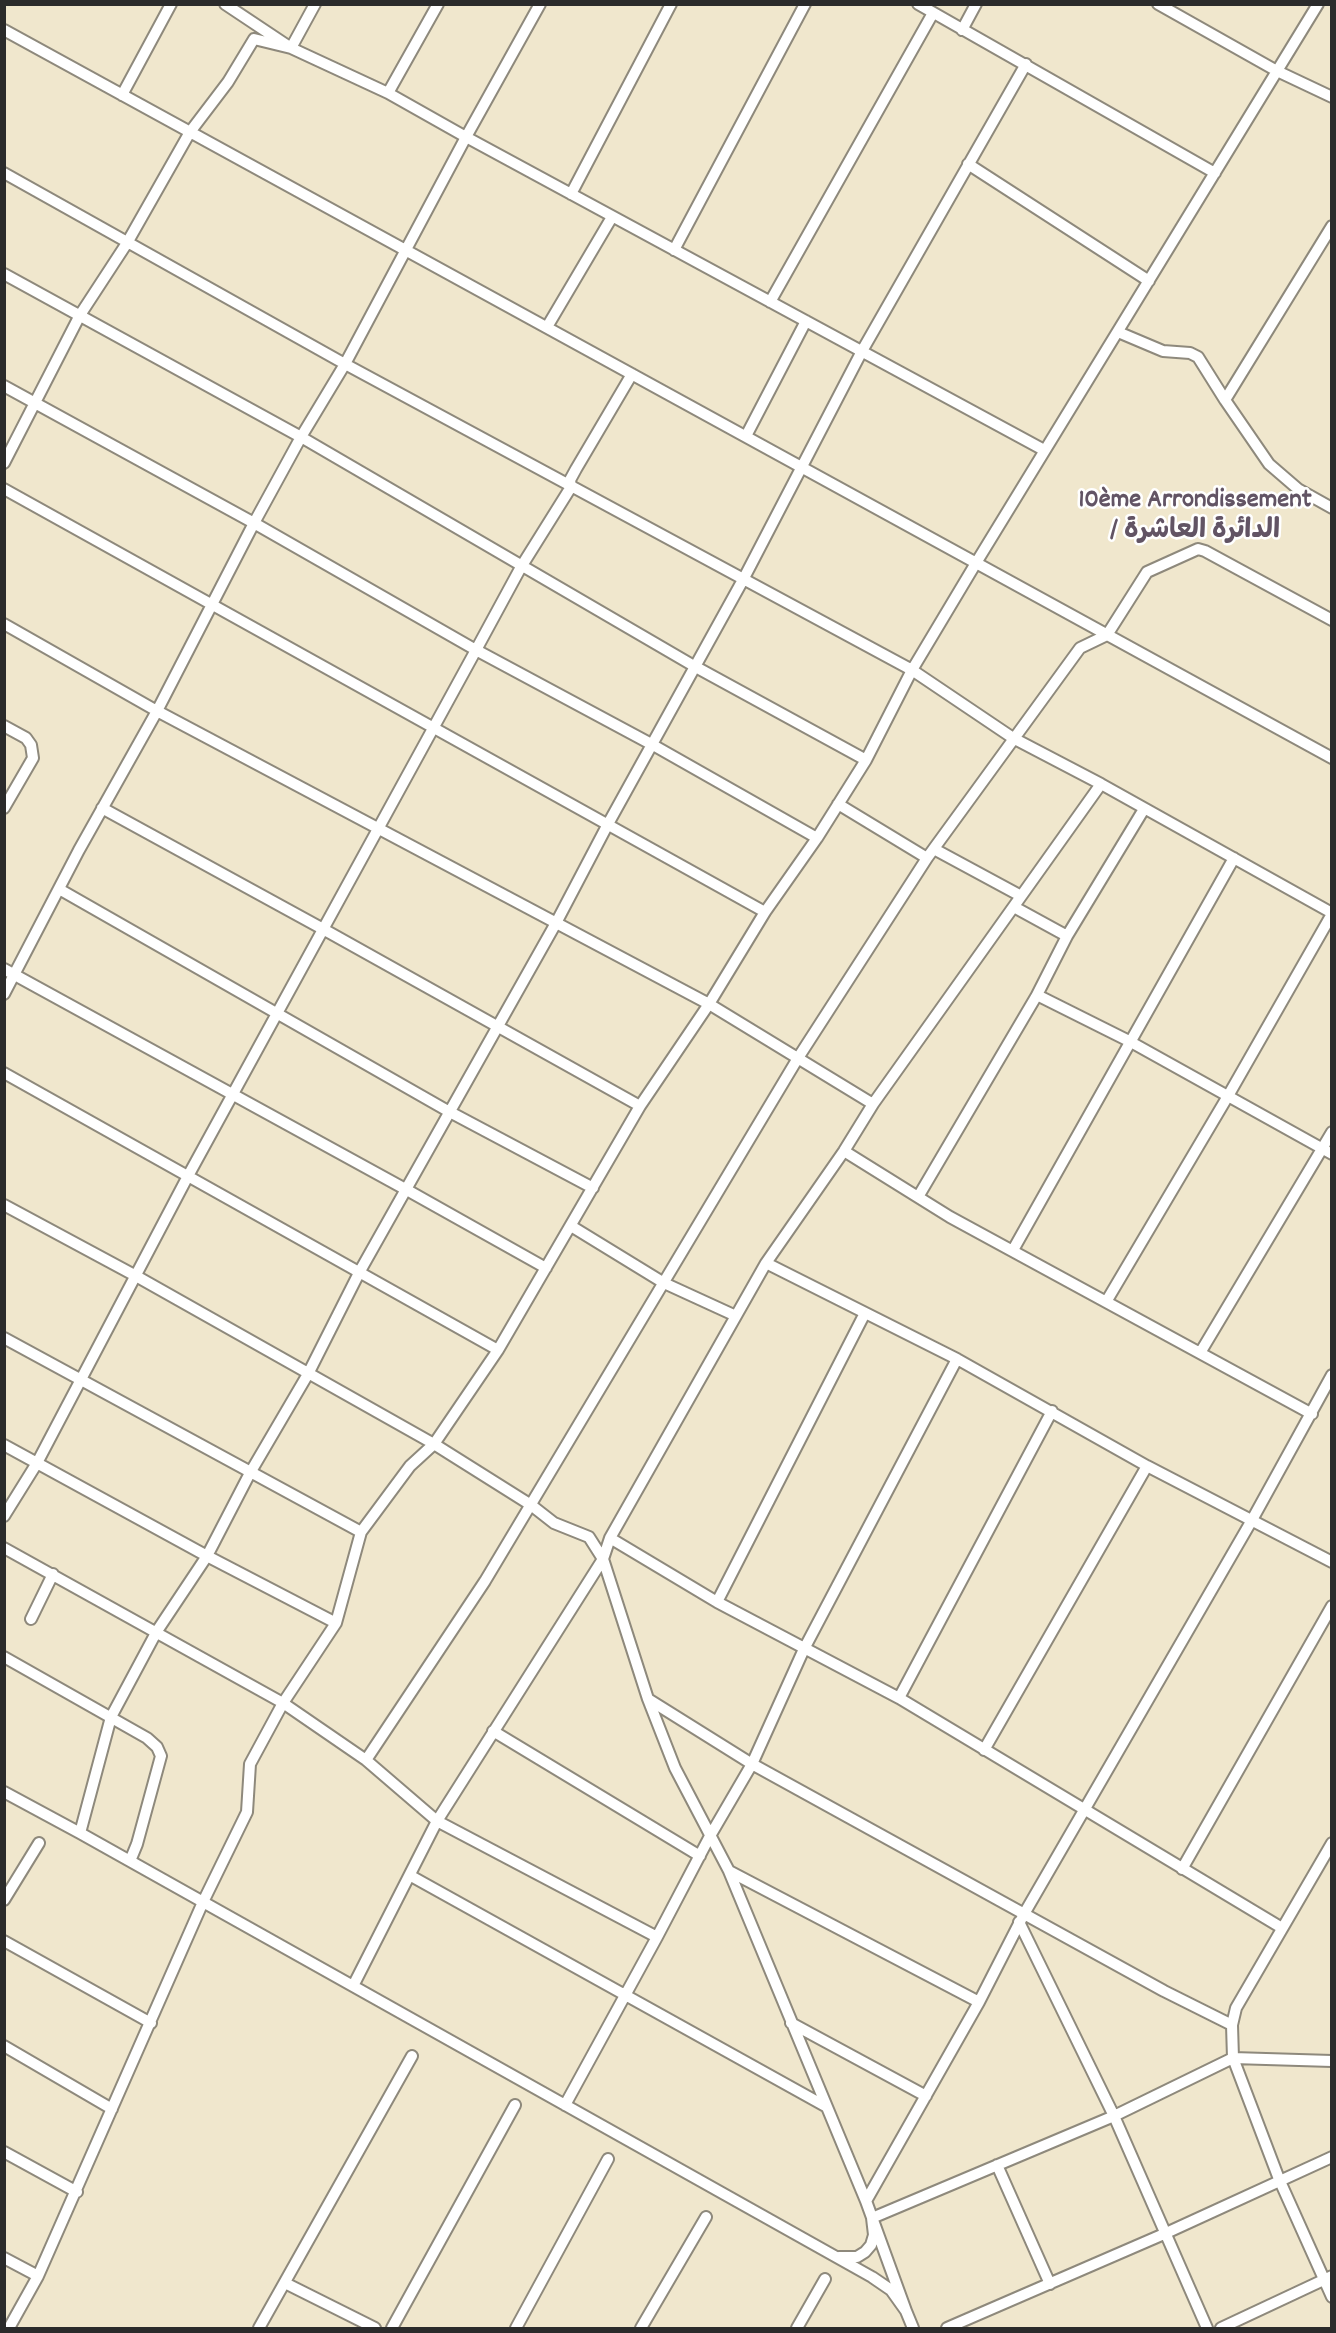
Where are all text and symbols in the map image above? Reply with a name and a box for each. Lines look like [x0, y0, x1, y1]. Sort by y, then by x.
district label: 10ème Arrondissement / الدائرة العاشرة [1078, 486, 1312, 549]

